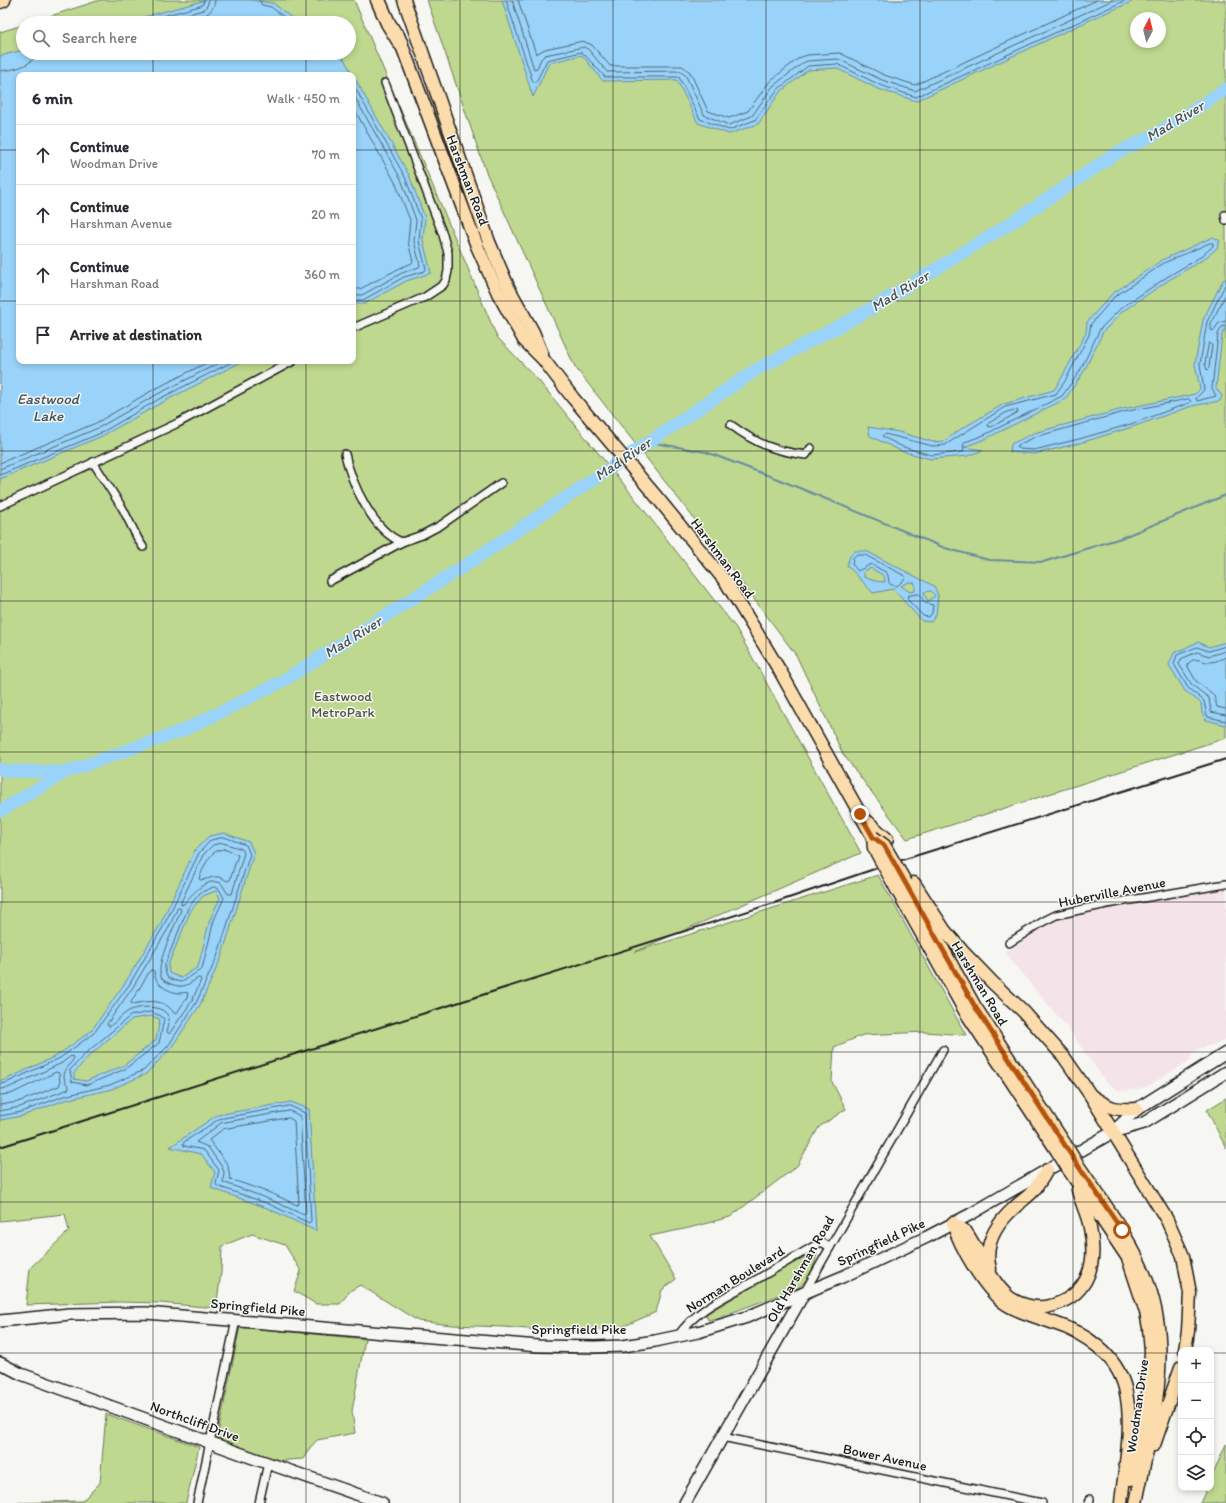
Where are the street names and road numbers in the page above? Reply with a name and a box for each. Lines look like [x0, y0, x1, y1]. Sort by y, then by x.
street label: Harshman Road [442, 132, 493, 228]
street label: Harshman Road [687, 515, 758, 602]
street label: Huberville Avenue [1057, 874, 1167, 911]
street label: Harshman Road [948, 938, 1012, 1029]
street label: Old Harshman Road [763, 1212, 838, 1326]
street label: Springfield Pike [835, 1215, 928, 1270]
street label: Norman Boulevard [683, 1242, 788, 1317]
street label: Springfield Pike [210, 1295, 306, 1320]
street label: Springfield Pike [532, 1321, 627, 1338]
street label: Woodman Drive [1122, 1358, 1153, 1454]
street label: Northcliff Drive [148, 1397, 242, 1446]
street label: Bower Avenue [841, 1440, 929, 1475]

